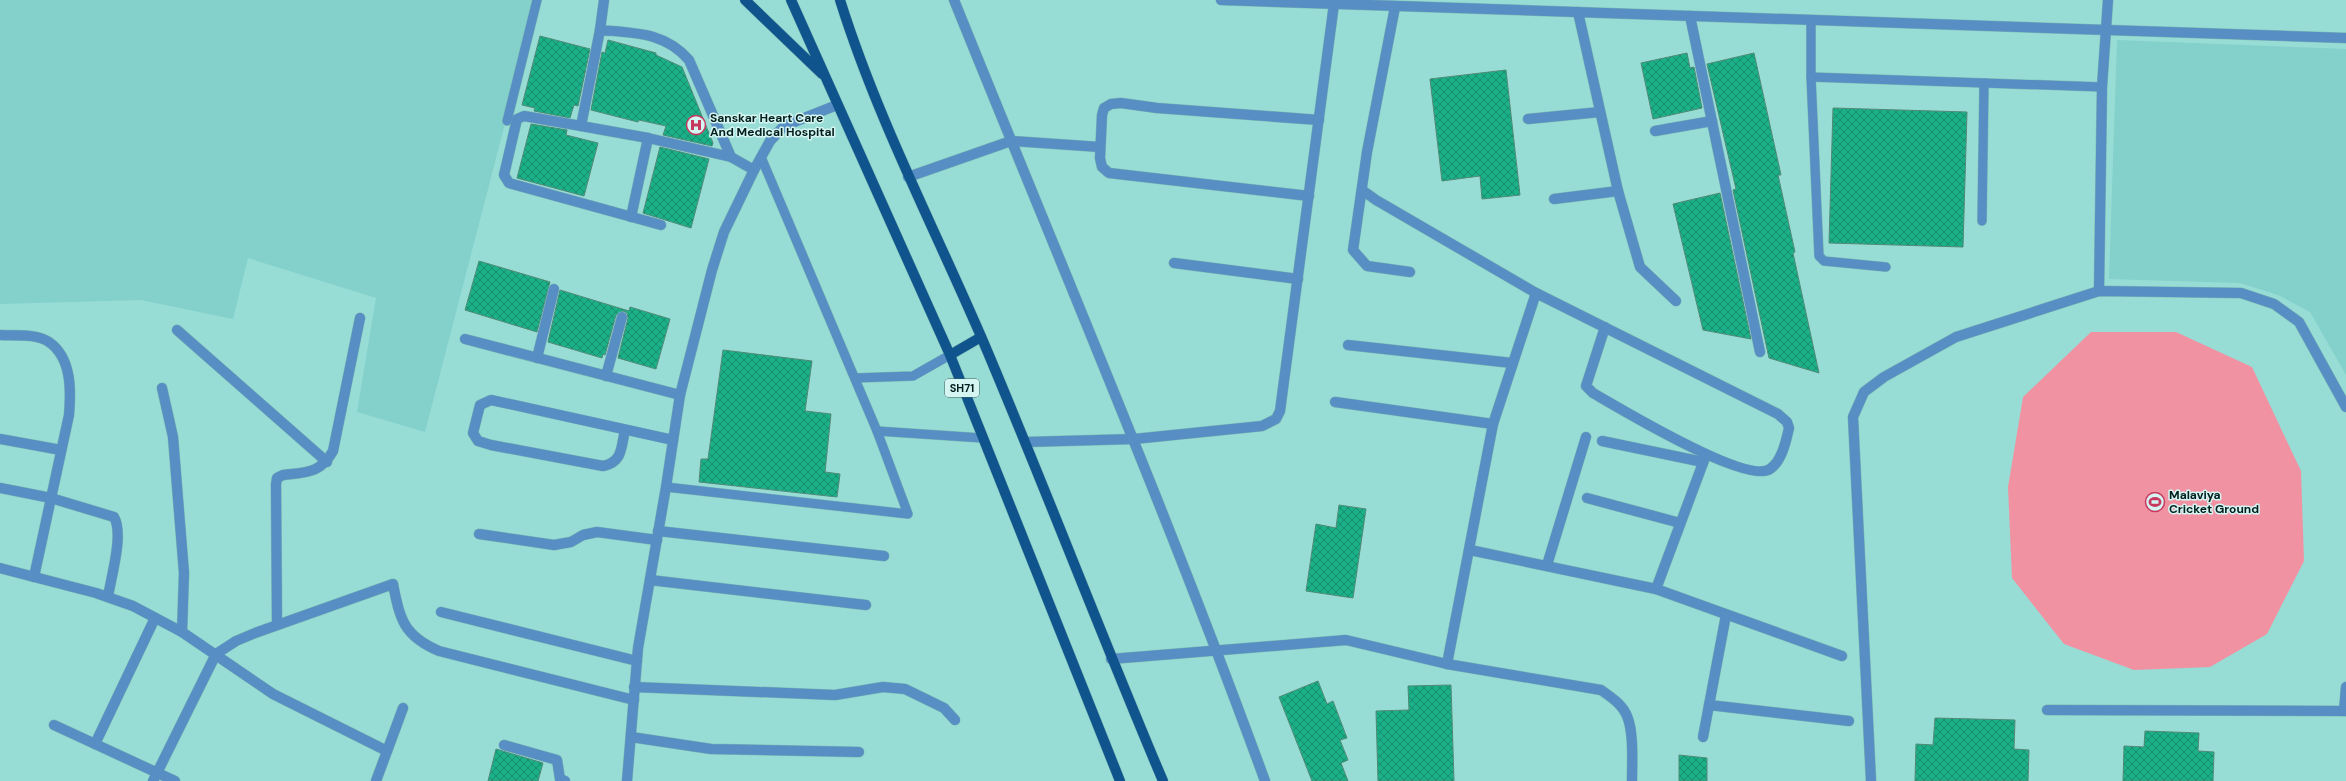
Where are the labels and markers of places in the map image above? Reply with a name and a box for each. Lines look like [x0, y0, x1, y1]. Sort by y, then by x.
place label: Sanskar Heart Care And Medical Hospital [710, 110, 835, 140]
hospital icon: Sanskar Heart Care And Medical Hospital [685, 114, 707, 136]
place label: Malaviya Cricket Ground [2169, 487, 2259, 517]
sports icon: Malaviya Cricket Ground [2144, 491, 2166, 513]

